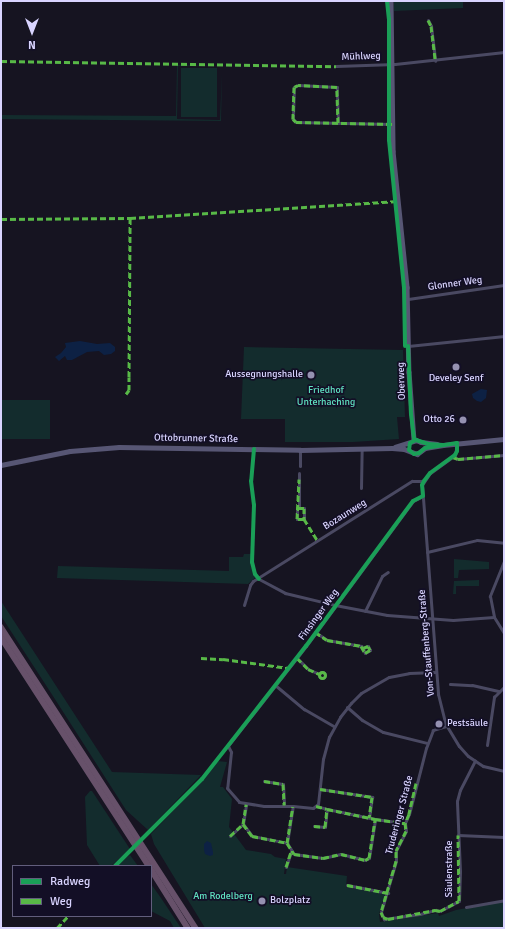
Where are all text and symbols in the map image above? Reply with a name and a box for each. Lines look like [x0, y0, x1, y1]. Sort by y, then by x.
north arrow [12, 12, 52, 52]
text: N [28, 38, 36, 51]
street label: Mühlweg [341, 50, 381, 64]
street label: Glonner Weg [427, 274, 483, 294]
street label: Oberweg [395, 362, 409, 400]
marker: Develey Senf [451, 362, 461, 372]
place label: Aussegnungshalle [225, 369, 303, 381]
marker: Aussegnungshalle [306, 370, 316, 380]
place label: Develey Senf [429, 373, 483, 385]
park label: Friedhof Unterhaching [297, 384, 355, 408]
place label: Otto 26 [423, 414, 455, 426]
marker: Otto 26 [458, 415, 468, 425]
street label: Ottobrunner Straße [154, 432, 238, 446]
street label: Bozaunweg [321, 497, 369, 533]
street label: Finsinger Weg [296, 587, 342, 643]
street label: Von-Stauffenberg-Straße [416, 589, 438, 697]
place label: Pestsäule [447, 718, 488, 730]
marker: Pestsäule [434, 719, 444, 729]
street label: Truderinger Straße [384, 774, 416, 856]
street label: Säulenstraße [444, 840, 456, 898]
legend [12, 865, 152, 917]
text: Radweg [50, 874, 90, 889]
park label: Am Rodelberg [193, 891, 253, 903]
text: Weg [50, 894, 72, 909]
place label: Bolzplatz [270, 895, 310, 907]
marker: Bolzplatz [257, 896, 267, 906]

